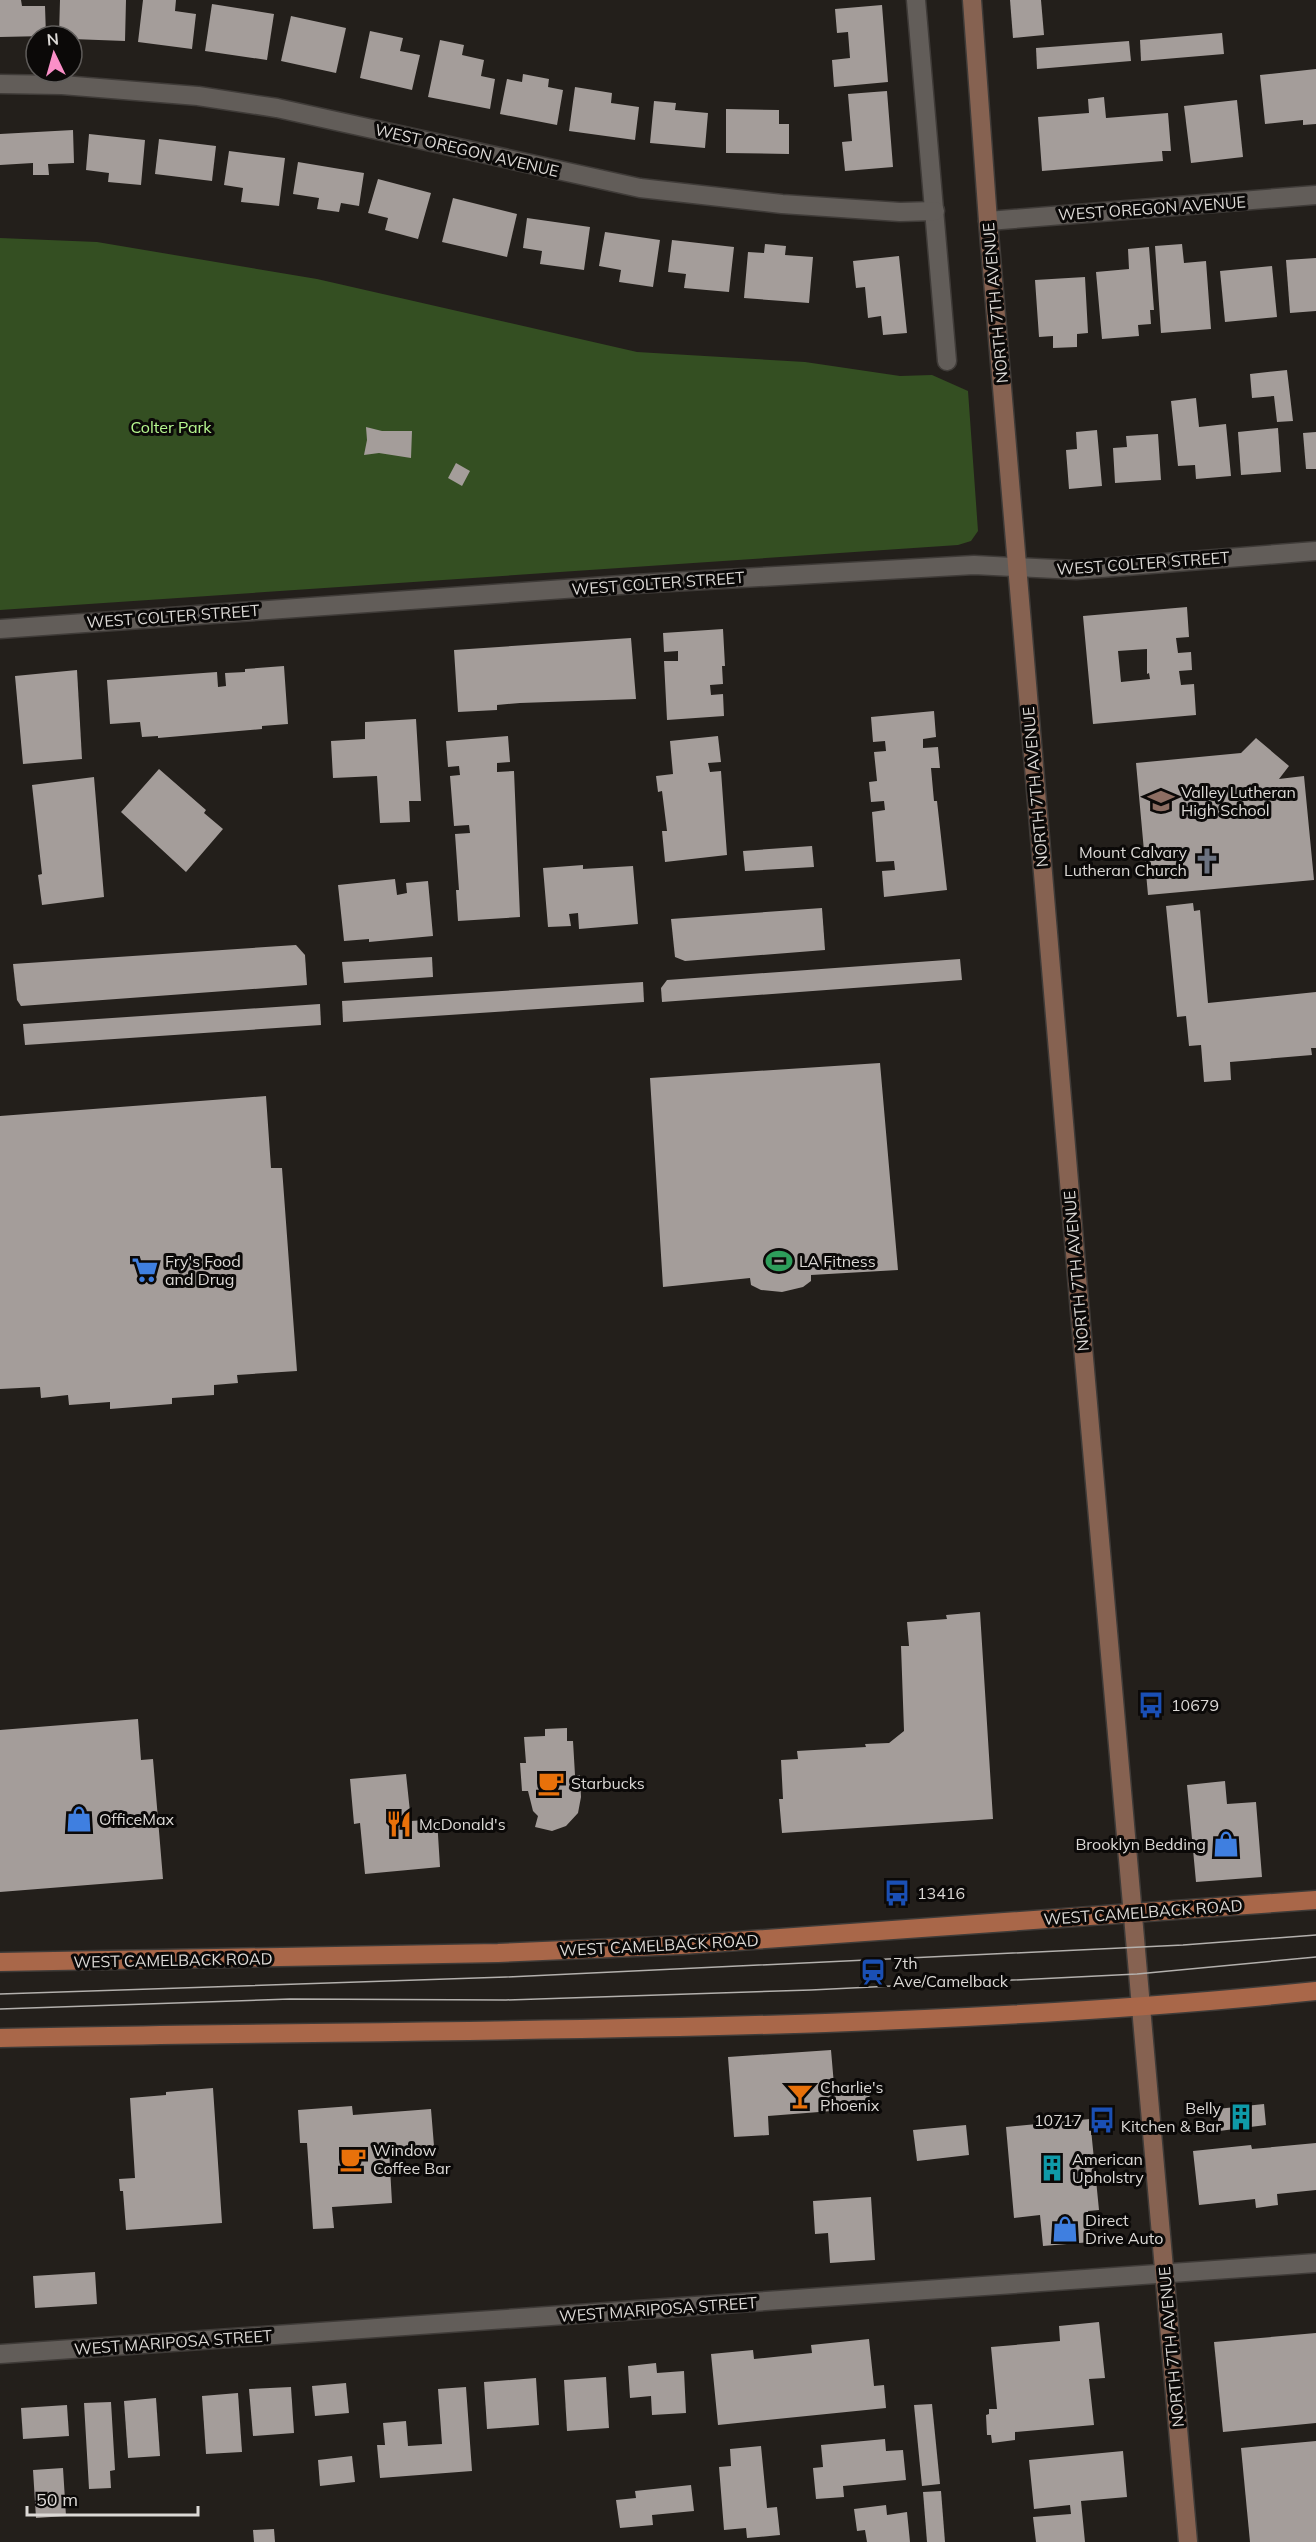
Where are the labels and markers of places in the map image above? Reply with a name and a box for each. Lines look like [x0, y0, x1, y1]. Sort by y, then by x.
place label: Valley Lutheran High School [1181, 782, 1296, 820]
school or university icon: Valley Lutheran High School [1146, 786, 1176, 816]
place label: Mount Calvary Lutheran Church [1064, 842, 1187, 880]
church icon: Mount Calvary Lutheran Church [1192, 846, 1222, 876]
sports icon: LA Fitness [764, 1246, 794, 1276]
place label: Fry's Food and Drug [165, 1251, 241, 1289]
place label: LA Fitness [799, 1251, 876, 1271]
supermarket icon: Fry's Food and Drug [130, 1255, 160, 1285]
bus stop icon: 10679 [1136, 1690, 1166, 1720]
place label: 10679 [1171, 1695, 1219, 1715]
cafe icon: Starbucks [536, 1768, 566, 1798]
place label: Starbucks [571, 1773, 645, 1793]
shop icon: OfficeMax [64, 1804, 94, 1834]
place label: OfficeMax [99, 1809, 174, 1829]
restaurant icon: McDonald's [384, 1809, 414, 1839]
place label: McDonald's [419, 1814, 506, 1834]
shop icon: Brooklyn Bedding [1211, 1829, 1241, 1859]
place label: Brooklyn Bedding [1075, 1834, 1206, 1854]
bus stop icon: 13416 [882, 1878, 912, 1908]
place label: 13416 [917, 1883, 965, 1903]
place label: 7th Ave/Camelback [893, 1953, 1009, 1991]
station icon: 7th Ave/Camelback [858, 1957, 888, 1987]
place label: Charlie's Phoenix [820, 2077, 884, 2115]
bar icon: Charlie's Phoenix [785, 2081, 815, 2111]
place label: Belly Kitchen & Bar [1121, 2098, 1221, 2136]
building icon: Belly Kitchen & Bar [1226, 2102, 1256, 2132]
bus stop icon: 10717 [1087, 2105, 1117, 2135]
place label: 10717 [1034, 2110, 1082, 2130]
place label: Window Coffee Bar [373, 2140, 451, 2178]
cafe icon: Window Coffee Bar [338, 2144, 368, 2174]
place label: American Upholstry [1072, 2149, 1144, 2187]
building icon: American Upholstry [1037, 2153, 1067, 2183]
place label: Direct Drive Auto [1085, 2210, 1163, 2248]
shop icon: Direct Drive Auto [1050, 2214, 1080, 2244]

